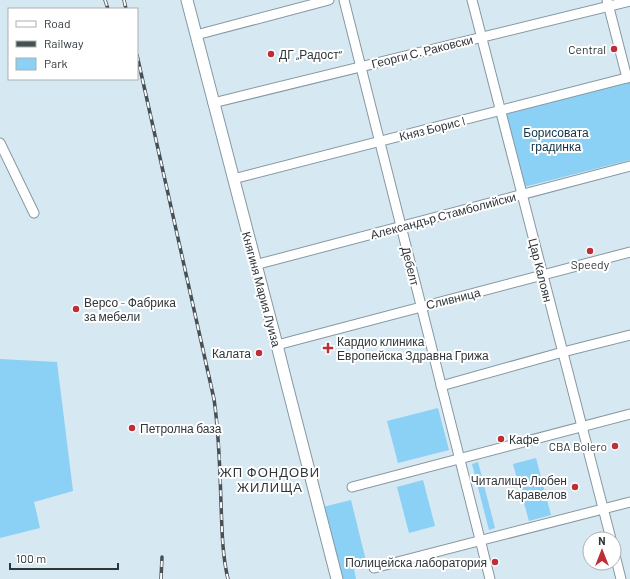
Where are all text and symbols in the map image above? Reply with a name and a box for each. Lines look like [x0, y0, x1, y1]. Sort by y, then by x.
legend [8, 8, 138, 80]
text: Road [44, 16, 71, 30]
street label: Георги С. Раковски [370, 32, 474, 71]
text: Railway [44, 36, 84, 50]
place label: Central [568, 42, 606, 56]
marker: Central [609, 44, 619, 54]
place label: ДГ „Радост“ [279, 47, 343, 62]
marker: ДГ „Радост“ [266, 49, 276, 59]
text: Park [44, 56, 68, 70]
street label: Княз Борис I [398, 113, 467, 144]
park label: Борисовата градинка [523, 125, 589, 154]
street label: Александър Стамболийски [369, 189, 518, 242]
street label: Княгиня Мария Луиза [239, 230, 284, 349]
street label: Цар Калоян [525, 237, 556, 304]
street label: Дебелт [398, 245, 423, 288]
marker: Speedy [585, 246, 595, 256]
place label: Speedy [571, 257, 610, 271]
street label: Сливница [424, 284, 482, 312]
place label: Версо - Фабрика за мебели [84, 295, 176, 323]
marker: Версо - Фабрика за мебели [71, 304, 81, 314]
place label: Кардио клиника Европейска Здравна Грижа [337, 334, 489, 363]
marker: Кардио клиника Европейска Здравна Грижа [322, 342, 334, 354]
place label: Калата [212, 346, 251, 360]
marker: Калата [254, 348, 264, 358]
place label: Петролна база [140, 421, 222, 436]
marker: Петролна база [127, 423, 137, 433]
place label: Кафе [509, 432, 540, 447]
marker: Кафе [496, 434, 506, 444]
place label: CBA Bolero [549, 439, 607, 453]
marker: CBA Bolero [610, 441, 620, 451]
district label: ЖП ФОНДОВИ ЖИЛИЩА [220, 464, 320, 495]
place label: Читалище Любен Каравелов [471, 473, 567, 502]
marker: Читалище Любен Каравелов [570, 482, 580, 492]
north arrow [582, 531, 622, 571]
text: N [598, 534, 606, 547]
scale bar [10, 545, 118, 571]
text: 100 m [16, 551, 46, 565]
place label: Полицейска лаборатория [345, 555, 487, 570]
marker: Полицейска лаборатория [490, 557, 500, 567]

